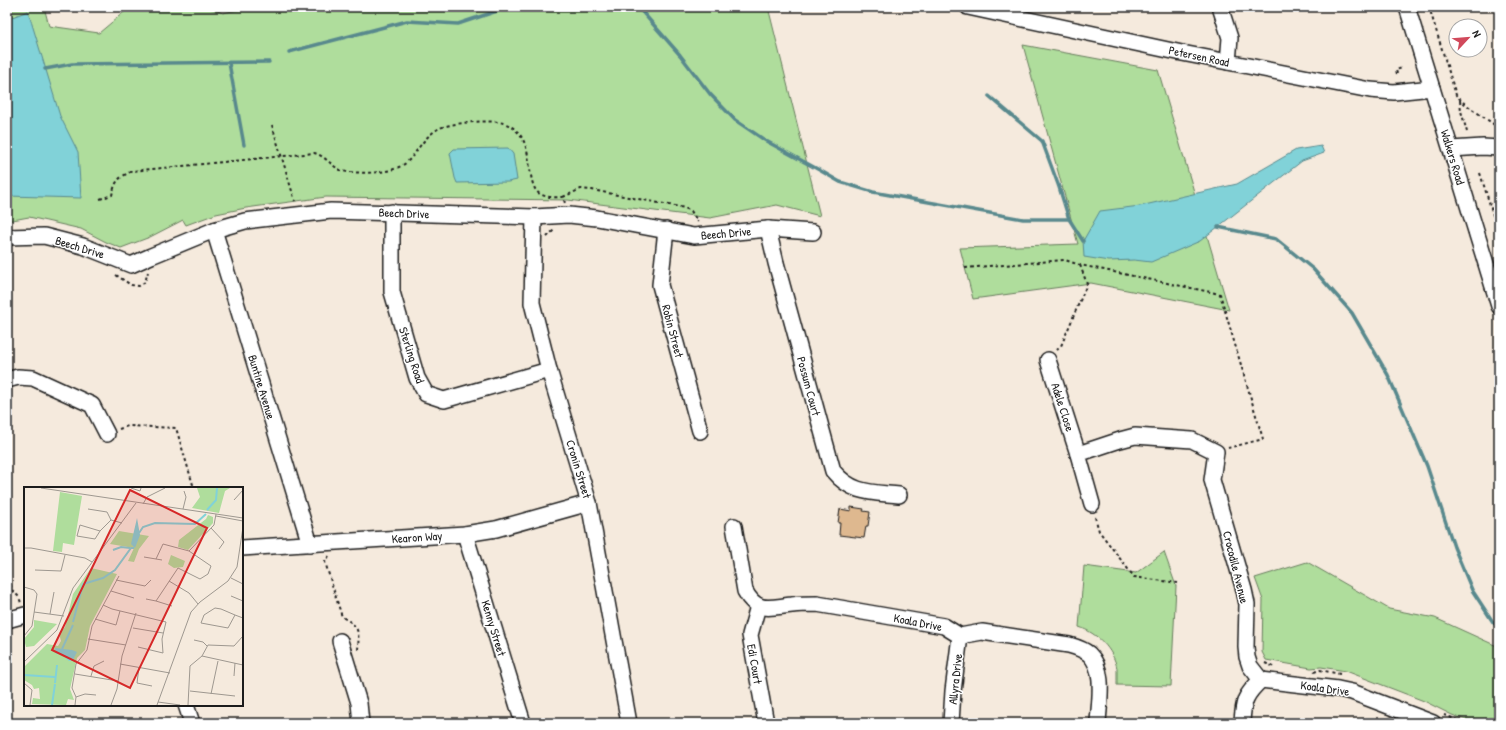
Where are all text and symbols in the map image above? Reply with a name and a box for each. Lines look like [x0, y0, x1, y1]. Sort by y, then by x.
north arrow [1448, 18, 1488, 58]
text: N [1469, 28, 1485, 39]
street label: Petersen Road [1167, 41, 1231, 71]
street label: Walkers Road [1437, 127, 1470, 187]
street label: Beech Drive [378, 204, 430, 222]
street label: Beech Drive [700, 222, 752, 244]
street label: Beech Drive [53, 231, 107, 263]
street label: Robin Street [658, 303, 688, 360]
street label: Sterling Road [395, 325, 429, 386]
street label: Buntine Avenue [244, 353, 280, 421]
street label: Possum Court [793, 355, 825, 418]
street label: Adele Close [1047, 381, 1079, 434]
street label: Cronin Street [562, 438, 596, 501]
inset map [24, 487, 243, 706]
street label: Kearon Way [391, 527, 443, 547]
street label: Crocodile Avenue [1219, 529, 1253, 605]
street label: Kenny Street [477, 598, 511, 659]
street label: Koala Drive [892, 609, 944, 635]
street label: Edi Court [743, 643, 767, 686]
street label: Allyra Drive [944, 653, 966, 705]
street label: Koala Drive [1300, 676, 1351, 700]

